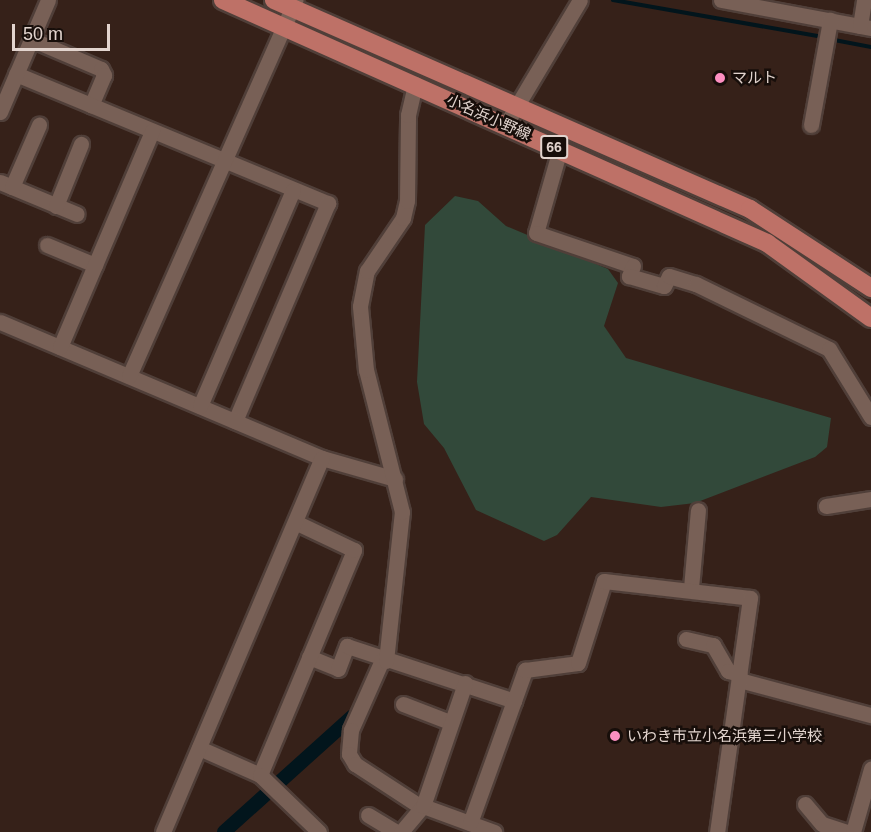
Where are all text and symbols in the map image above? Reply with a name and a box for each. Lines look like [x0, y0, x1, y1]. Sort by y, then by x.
scale bar [15, 12, 112, 50]
text: 50 m [23, 24, 63, 44]
place label: マルト [732, 69, 777, 87]
marker: マルト [713, 71, 727, 85]
street label: 小名浜小野線 [444, 90, 534, 144]
road number: 66 [539, 136, 569, 158]
place label: いわき市立小名浜第三小学校 [627, 727, 822, 745]
marker: いわき市立小名浜第三小学校 [608, 729, 622, 743]

